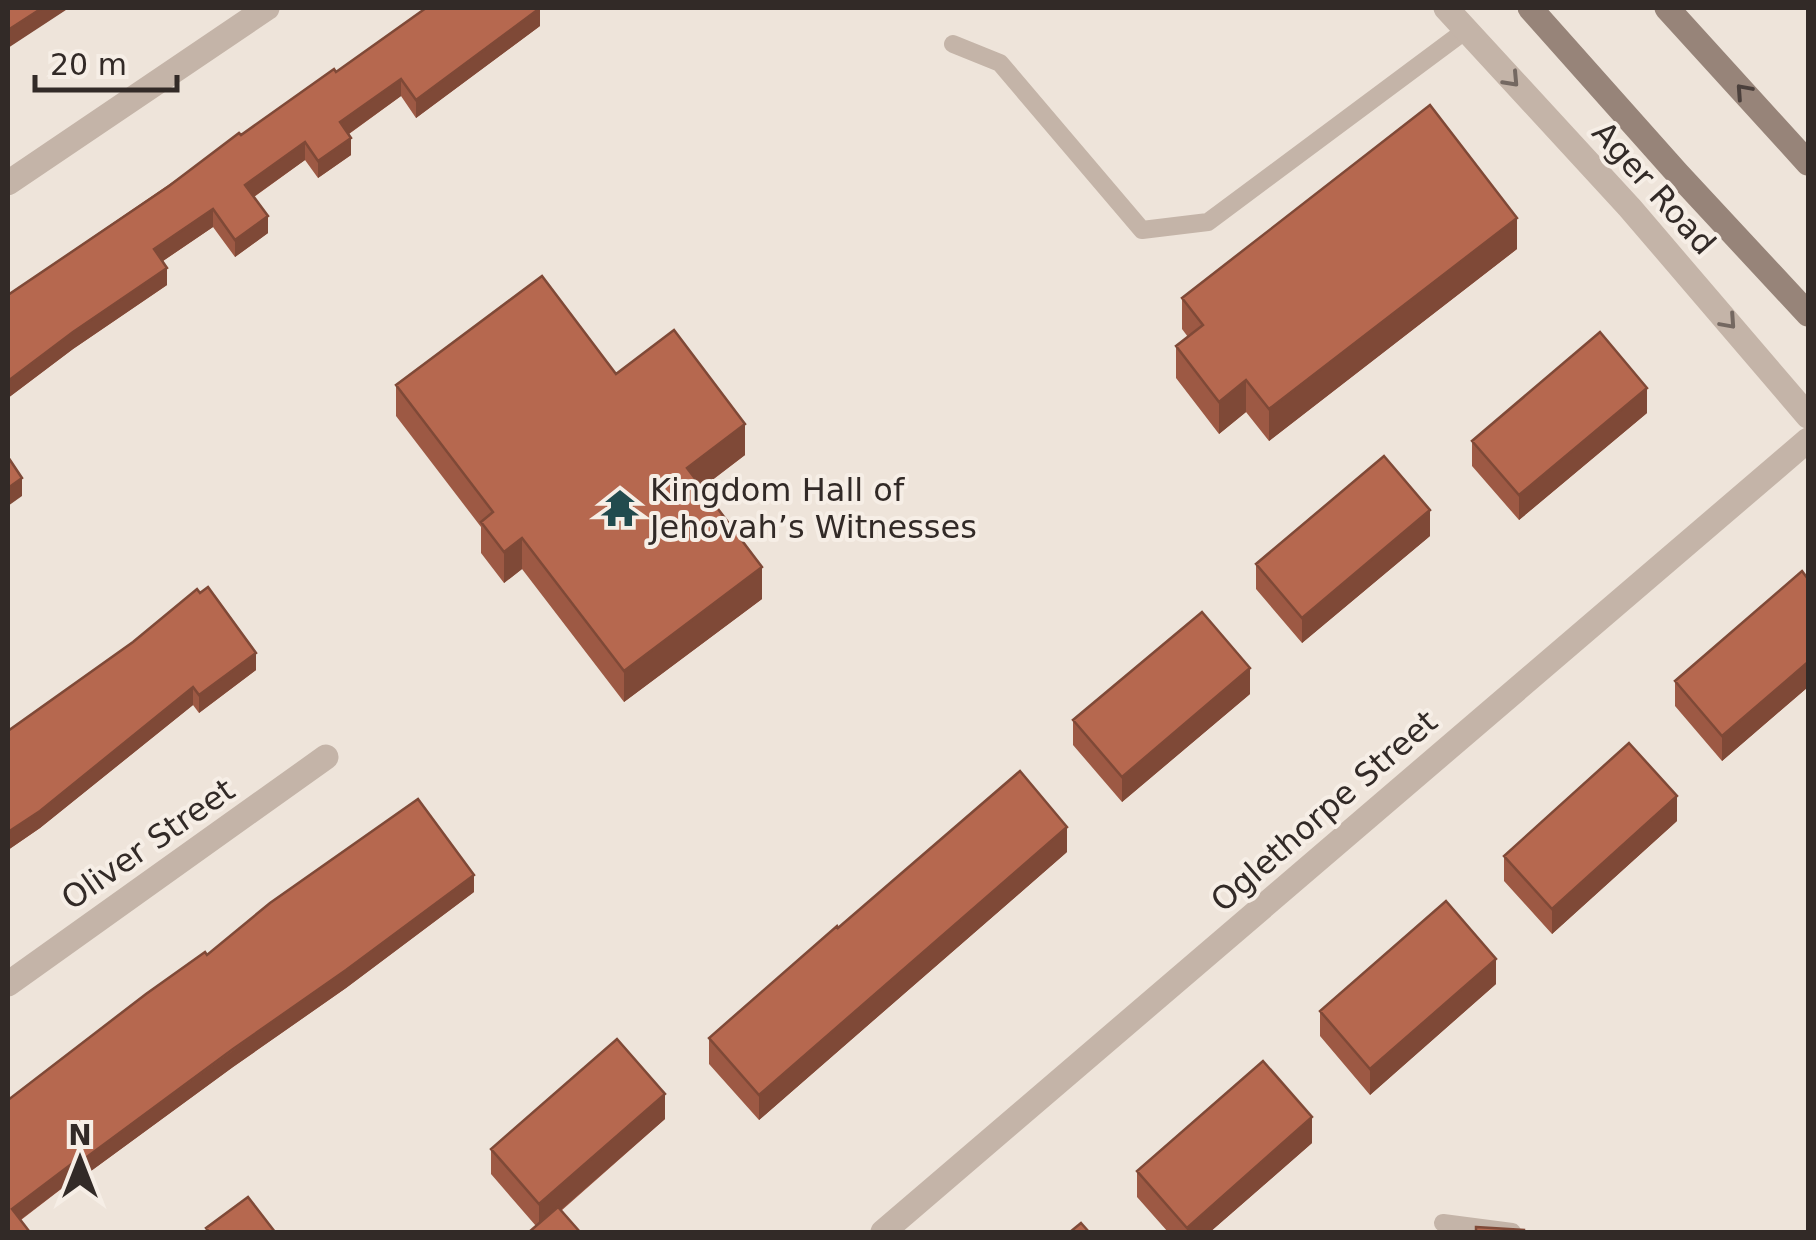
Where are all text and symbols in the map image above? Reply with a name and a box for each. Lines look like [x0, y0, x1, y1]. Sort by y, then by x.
scale bar [35, 30, 178, 92]
text: 20 m [50, 47, 127, 82]
one-way arrow [1500, 68, 1518, 87]
one-way arrow [1737, 84, 1755, 102]
street label: Ager Road [1585, 114, 1723, 262]
one-way arrow [1717, 310, 1735, 329]
place label: Kingdom Hall of Jehovah’s Witnesses [648, 471, 977, 546]
temple icon: Kingdom Hall of Jehovah’s Witnesses [599, 487, 641, 529]
street label: Oglethorpe Street [1203, 703, 1445, 919]
street label: Oliver Street [54, 770, 242, 918]
north arrow [30, 1110, 130, 1210]
text: N [68, 1119, 92, 1152]

